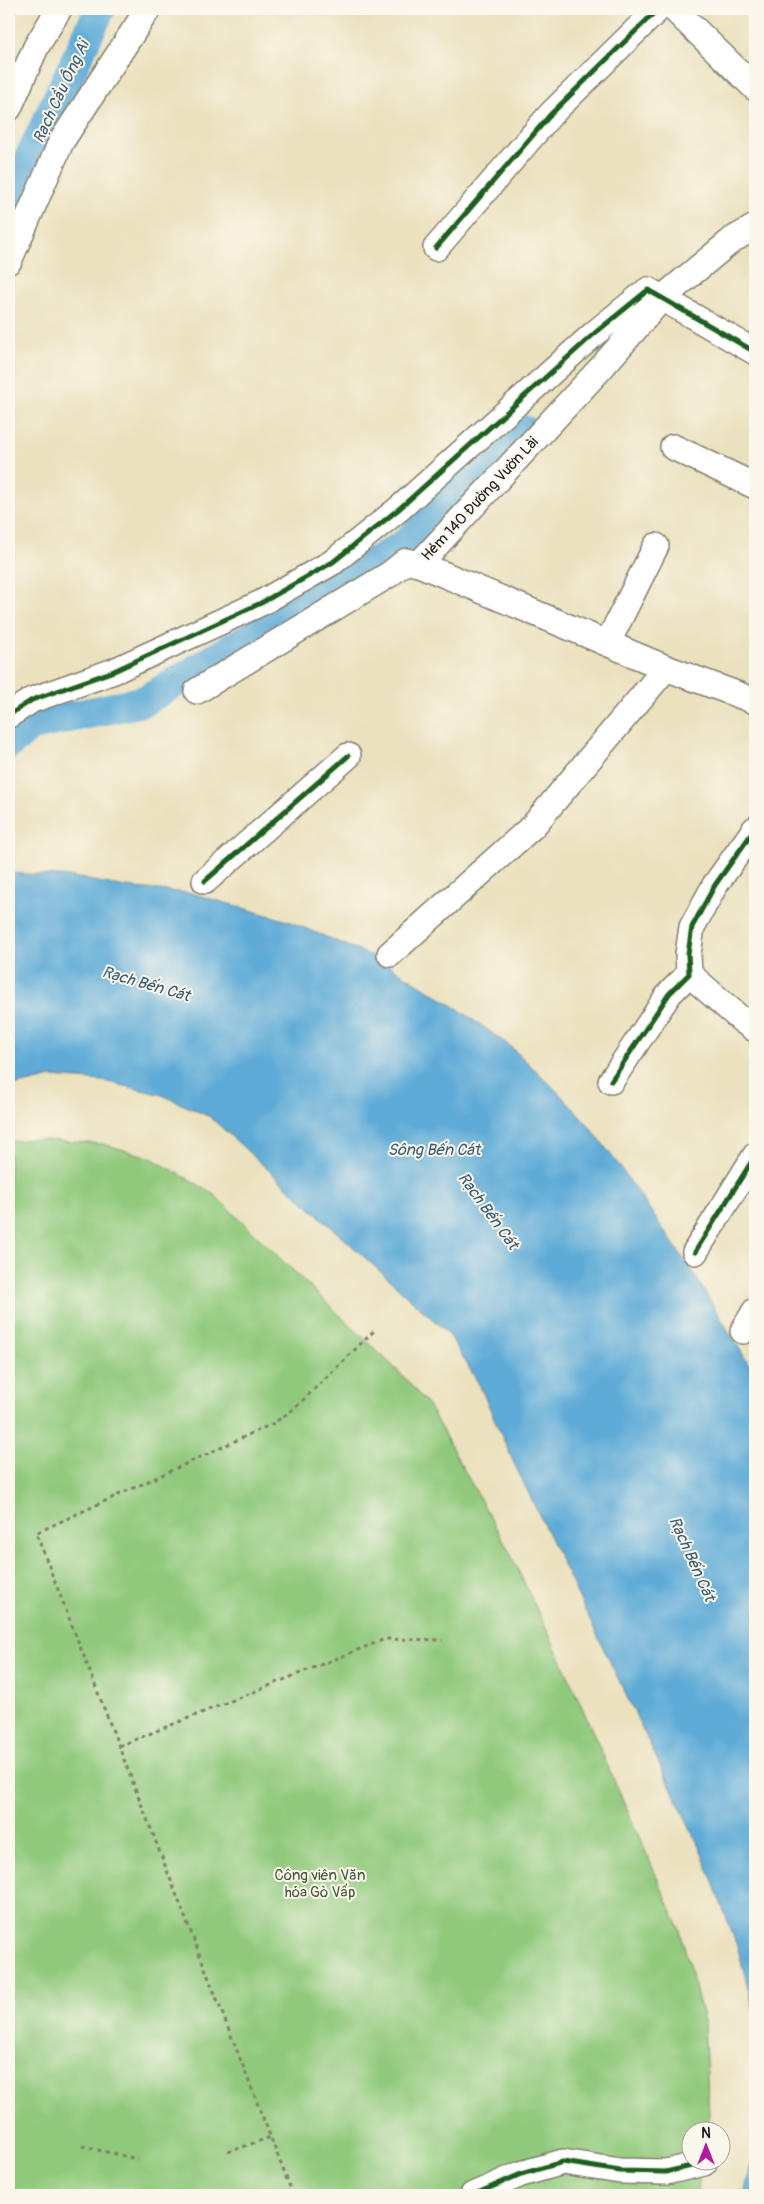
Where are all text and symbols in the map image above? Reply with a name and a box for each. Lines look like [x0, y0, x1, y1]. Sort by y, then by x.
water label: Rạch Cầu Ông Ai [28, 35, 94, 146]
street label: Hẻm 140 Đường Vườn Lài [418, 433, 543, 565]
water label: Rạch Bến Cát [100, 962, 194, 1006]
water label: Sông Bến Cát [388, 1140, 482, 1160]
water label: Rạch Bến Cát [453, 1169, 524, 1255]
water label: Rạch Bến Cát [665, 1514, 720, 1606]
park label: Công viên Văn hóa Gò Vấp [274, 1866, 366, 1902]
north arrow [682, 2122, 732, 2172]
text: N [701, 2125, 711, 2142]

